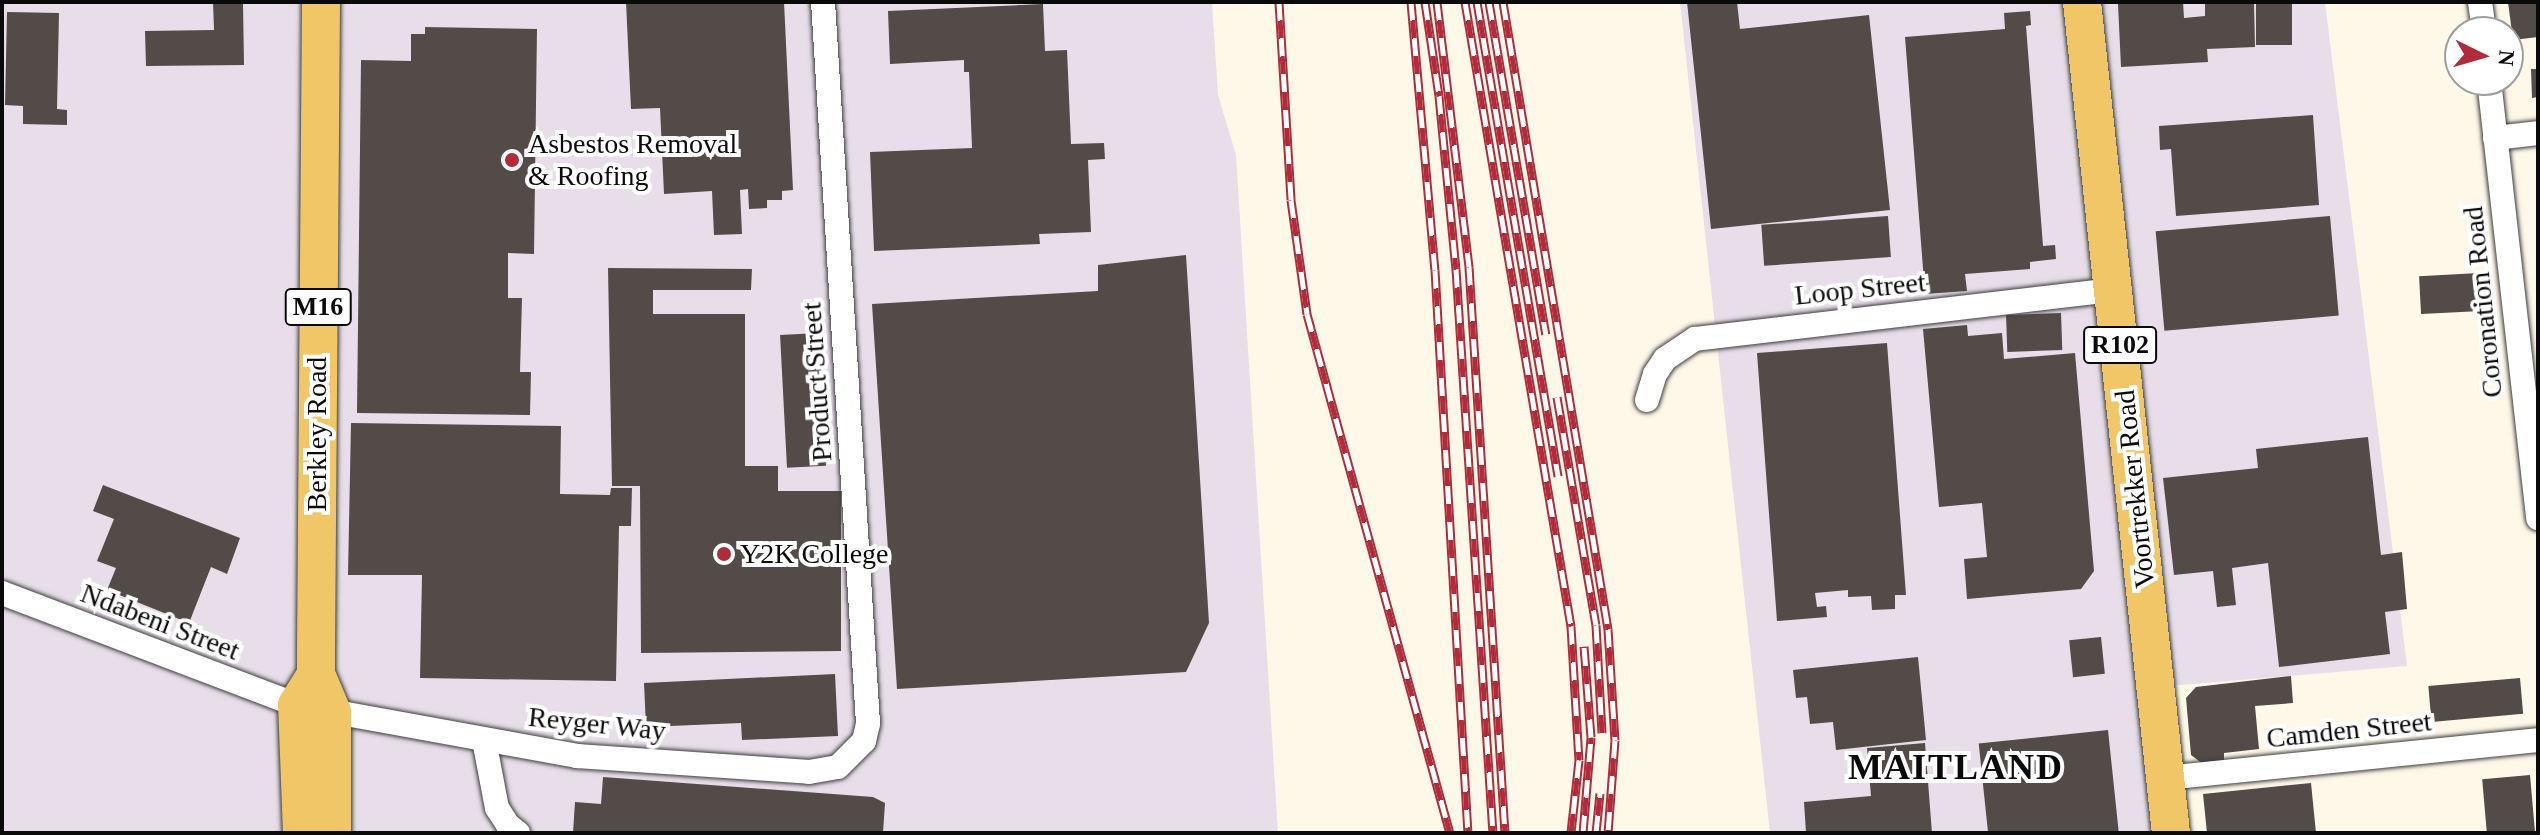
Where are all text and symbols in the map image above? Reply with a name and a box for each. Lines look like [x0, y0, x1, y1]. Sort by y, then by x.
north arrow [2444, 16, 2524, 96]
text: N [2493, 49, 2520, 67]
place label: Asbestos Removal & Roofing [528, 127, 737, 193]
marker: Asbestos Removal & Roofing [503, 151, 521, 169]
street label: Coronation Road [2456, 205, 2510, 399]
street label: Loop Street [1793, 265, 1927, 313]
road number: M16 [284, 285, 352, 329]
street label: Product Street [795, 301, 839, 463]
road number: R102 [2082, 323, 2158, 367]
street label: Berkley Road [300, 357, 334, 511]
street label: Voortrekker Road [2108, 388, 2162, 590]
place label: Y2K College [740, 537, 889, 571]
marker: Y2K College [715, 545, 733, 563]
street label: Ndabeni Street [76, 576, 244, 668]
street label: Reyger Way [526, 700, 668, 748]
street label: Camden Street [2265, 705, 2433, 755]
district label: MAITLAND [1848, 746, 2064, 790]

